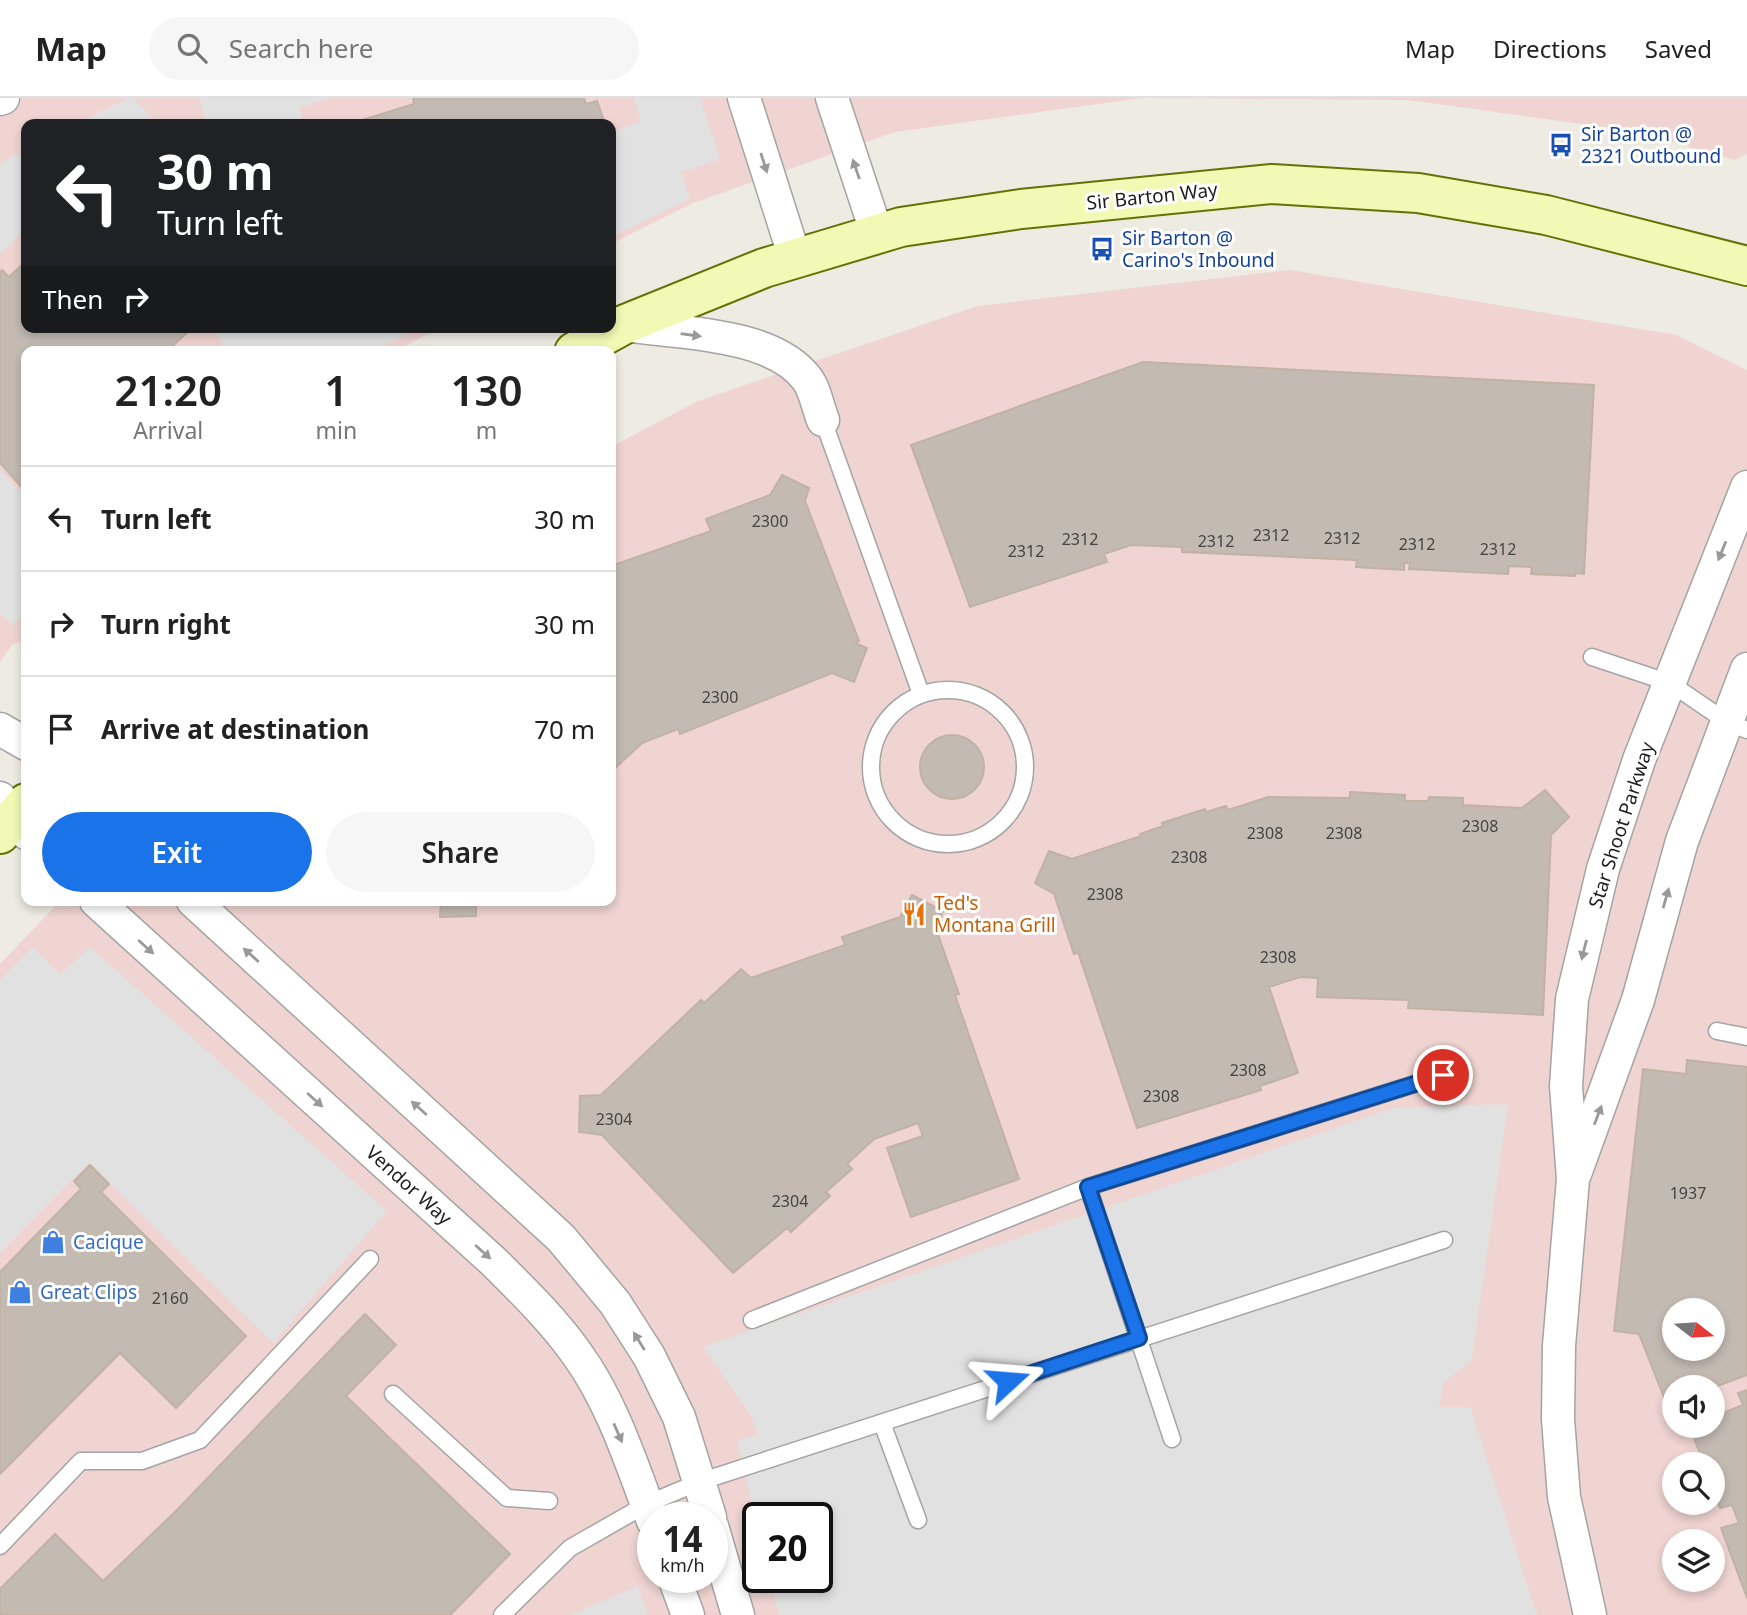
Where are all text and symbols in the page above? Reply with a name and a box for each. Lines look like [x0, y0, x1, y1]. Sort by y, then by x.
search box [149, 17, 639, 80]
text: Map [35, 26, 107, 71]
icon: search [173, 29, 211, 67]
text: Search here [229, 30, 373, 66]
text: Map [1405, 32, 1455, 65]
text: Directions [1493, 32, 1607, 65]
text: Saved [1645, 32, 1712, 65]
place label: Sir Barton @ 2321 Outbound [1581, 121, 1721, 169]
bus stop icon: Sir Barton @ 2321 Outbound [1547, 131, 1575, 159]
text: 30 m [157, 138, 274, 204]
icon: left [42, 147, 133, 238]
one-way arrow [760, 153, 770, 174]
one-way arrow [850, 159, 861, 180]
street label: Sir Barton Way [1085, 176, 1219, 216]
text: Turn left [157, 201, 283, 244]
place label: Sir Barton @ Carino's Inbound [1122, 225, 1275, 273]
bus stop icon: Sir Barton @ Carino's Inbound [1088, 235, 1116, 263]
icon: right [117, 280, 155, 318]
text: Then [42, 281, 103, 317]
one-way arrow [680, 329, 702, 340]
text: 21:20 [114, 361, 222, 418]
text: 1 [324, 361, 348, 418]
text: 130 [451, 361, 523, 418]
text: Arrival [133, 414, 203, 446]
text: min [315, 414, 357, 446]
text: m [476, 414, 497, 446]
icon: left [42, 500, 80, 538]
text: Turn left [101, 501, 212, 537]
text: 30 m [534, 501, 595, 537]
house number: 2300 [752, 510, 788, 532]
house number: 2312 [1253, 524, 1289, 546]
house number: 2312 [1324, 527, 1360, 549]
house number: 2312 [1062, 528, 1098, 550]
house number: 2312 [1198, 530, 1234, 552]
house number: 2312 [1399, 533, 1435, 555]
house number: 2312 [1480, 538, 1516, 560]
house number: 2312 [1008, 540, 1044, 562]
one-way arrow [1716, 540, 1727, 561]
icon: right [42, 605, 80, 643]
text: Turn right [101, 606, 231, 642]
text: 30 m [534, 606, 595, 642]
house number: 2300 [702, 686, 738, 708]
icon: arrive [42, 710, 80, 748]
text: Arrive at destination [101, 711, 370, 747]
text: 70 m [534, 711, 595, 747]
street label: Star Shoot Parkway [1582, 738, 1660, 911]
button: Exit [42, 812, 312, 892]
button: Share [326, 812, 595, 892]
house number: 2308 [1462, 815, 1498, 837]
house number: 2308 [1247, 822, 1283, 844]
house number: 2308 [1326, 822, 1362, 844]
house number: 2308 [1171, 846, 1207, 868]
house number: 2308 [1087, 883, 1123, 905]
one-way arrow [1662, 887, 1672, 908]
place label: Ted's Montana Grill [934, 890, 1056, 938]
restaurant icon: Ted's Montana Grill [900, 900, 928, 928]
one-way arrow [137, 939, 155, 955]
one-way arrow [1578, 940, 1589, 962]
house number: 2308 [1260, 946, 1296, 968]
one-way arrow [243, 947, 260, 963]
pin [1413, 1045, 1473, 1105]
icon: arrive [1424, 1056, 1462, 1094]
house number: 2308 [1230, 1059, 1266, 1081]
house number: 2308 [1143, 1085, 1179, 1107]
one-way arrow [306, 1092, 324, 1108]
one-way arrow [410, 1100, 428, 1116]
one-way arrow [1592, 1104, 1603, 1125]
house number: 2304 [596, 1108, 632, 1130]
street label: Vendor Way [361, 1140, 458, 1231]
house number: 1937 [1670, 1182, 1706, 1204]
house number: 2304 [772, 1190, 808, 1212]
shop icon: Cacique [39, 1228, 67, 1256]
place label: Cacique [73, 1229, 144, 1255]
one-way arrow [475, 1244, 492, 1260]
shop icon: Great Clips [6, 1278, 34, 1306]
place label: Great Clips [40, 1279, 137, 1305]
house number: 2160 [152, 1287, 188, 1309]
north arrow [1662, 1298, 1726, 1362]
map controls [1662, 1298, 1725, 1592]
one-way arrow [632, 1332, 646, 1350]
position arrow [971, 1344, 1045, 1418]
button: sound [1662, 1375, 1725, 1438]
one-way arrow [612, 1423, 624, 1443]
button: search [1662, 1452, 1725, 1515]
speed limit sign: 20 [742, 1502, 833, 1593]
text: 14 [662, 1515, 703, 1562]
button: layers [1662, 1529, 1725, 1592]
text: km/h [660, 1553, 705, 1577]

